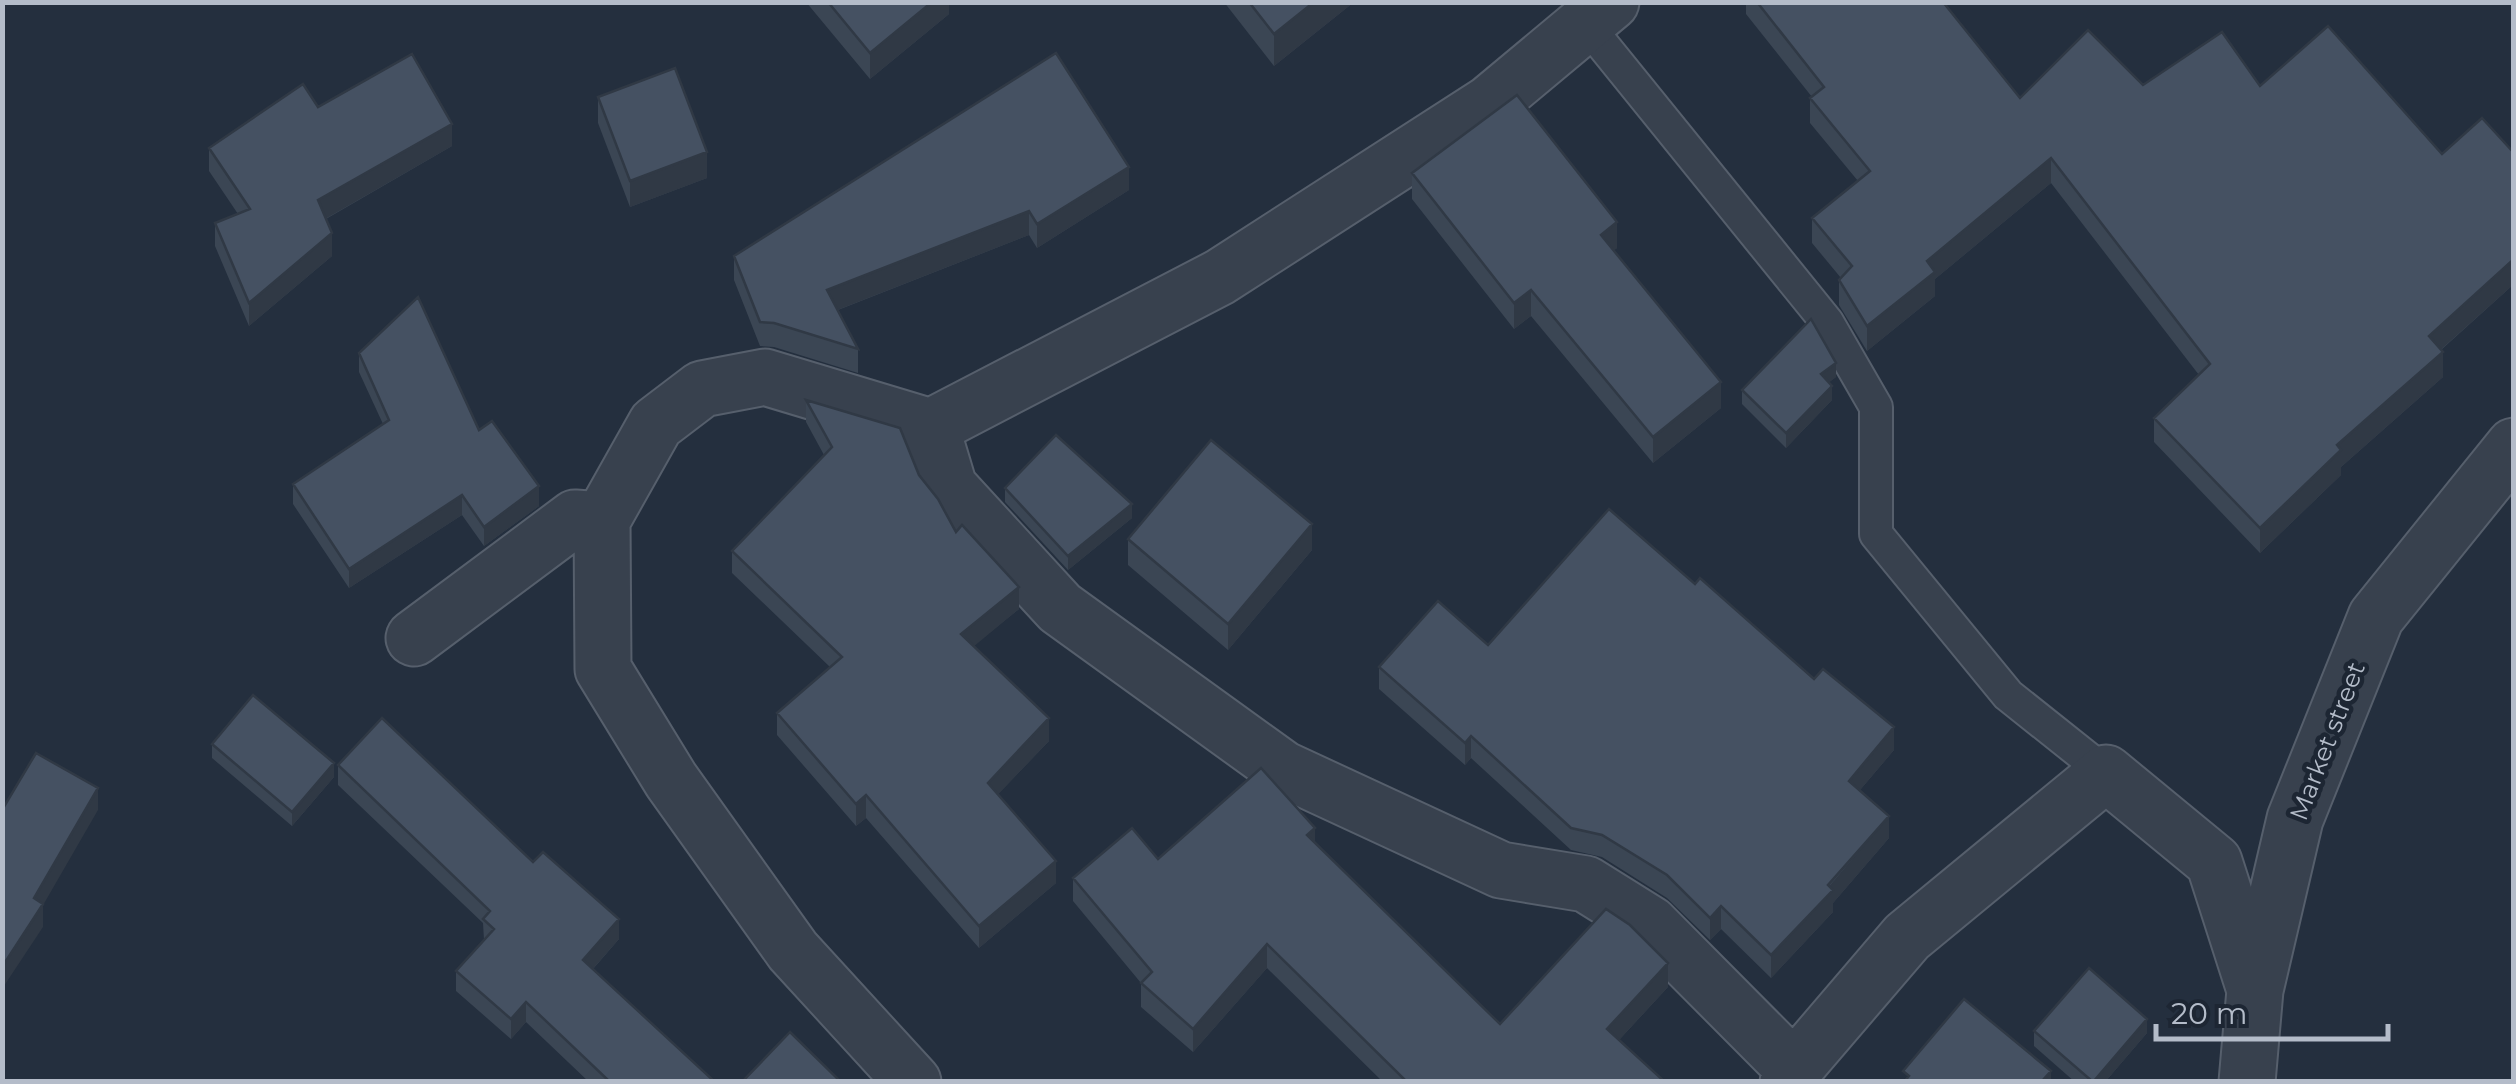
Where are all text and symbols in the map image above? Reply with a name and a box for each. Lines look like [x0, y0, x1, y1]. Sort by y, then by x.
street label: Market street [2283, 658, 2371, 824]
scale bar [2156, 979, 2388, 1041]
text: 20 m [2171, 995, 2248, 1032]

